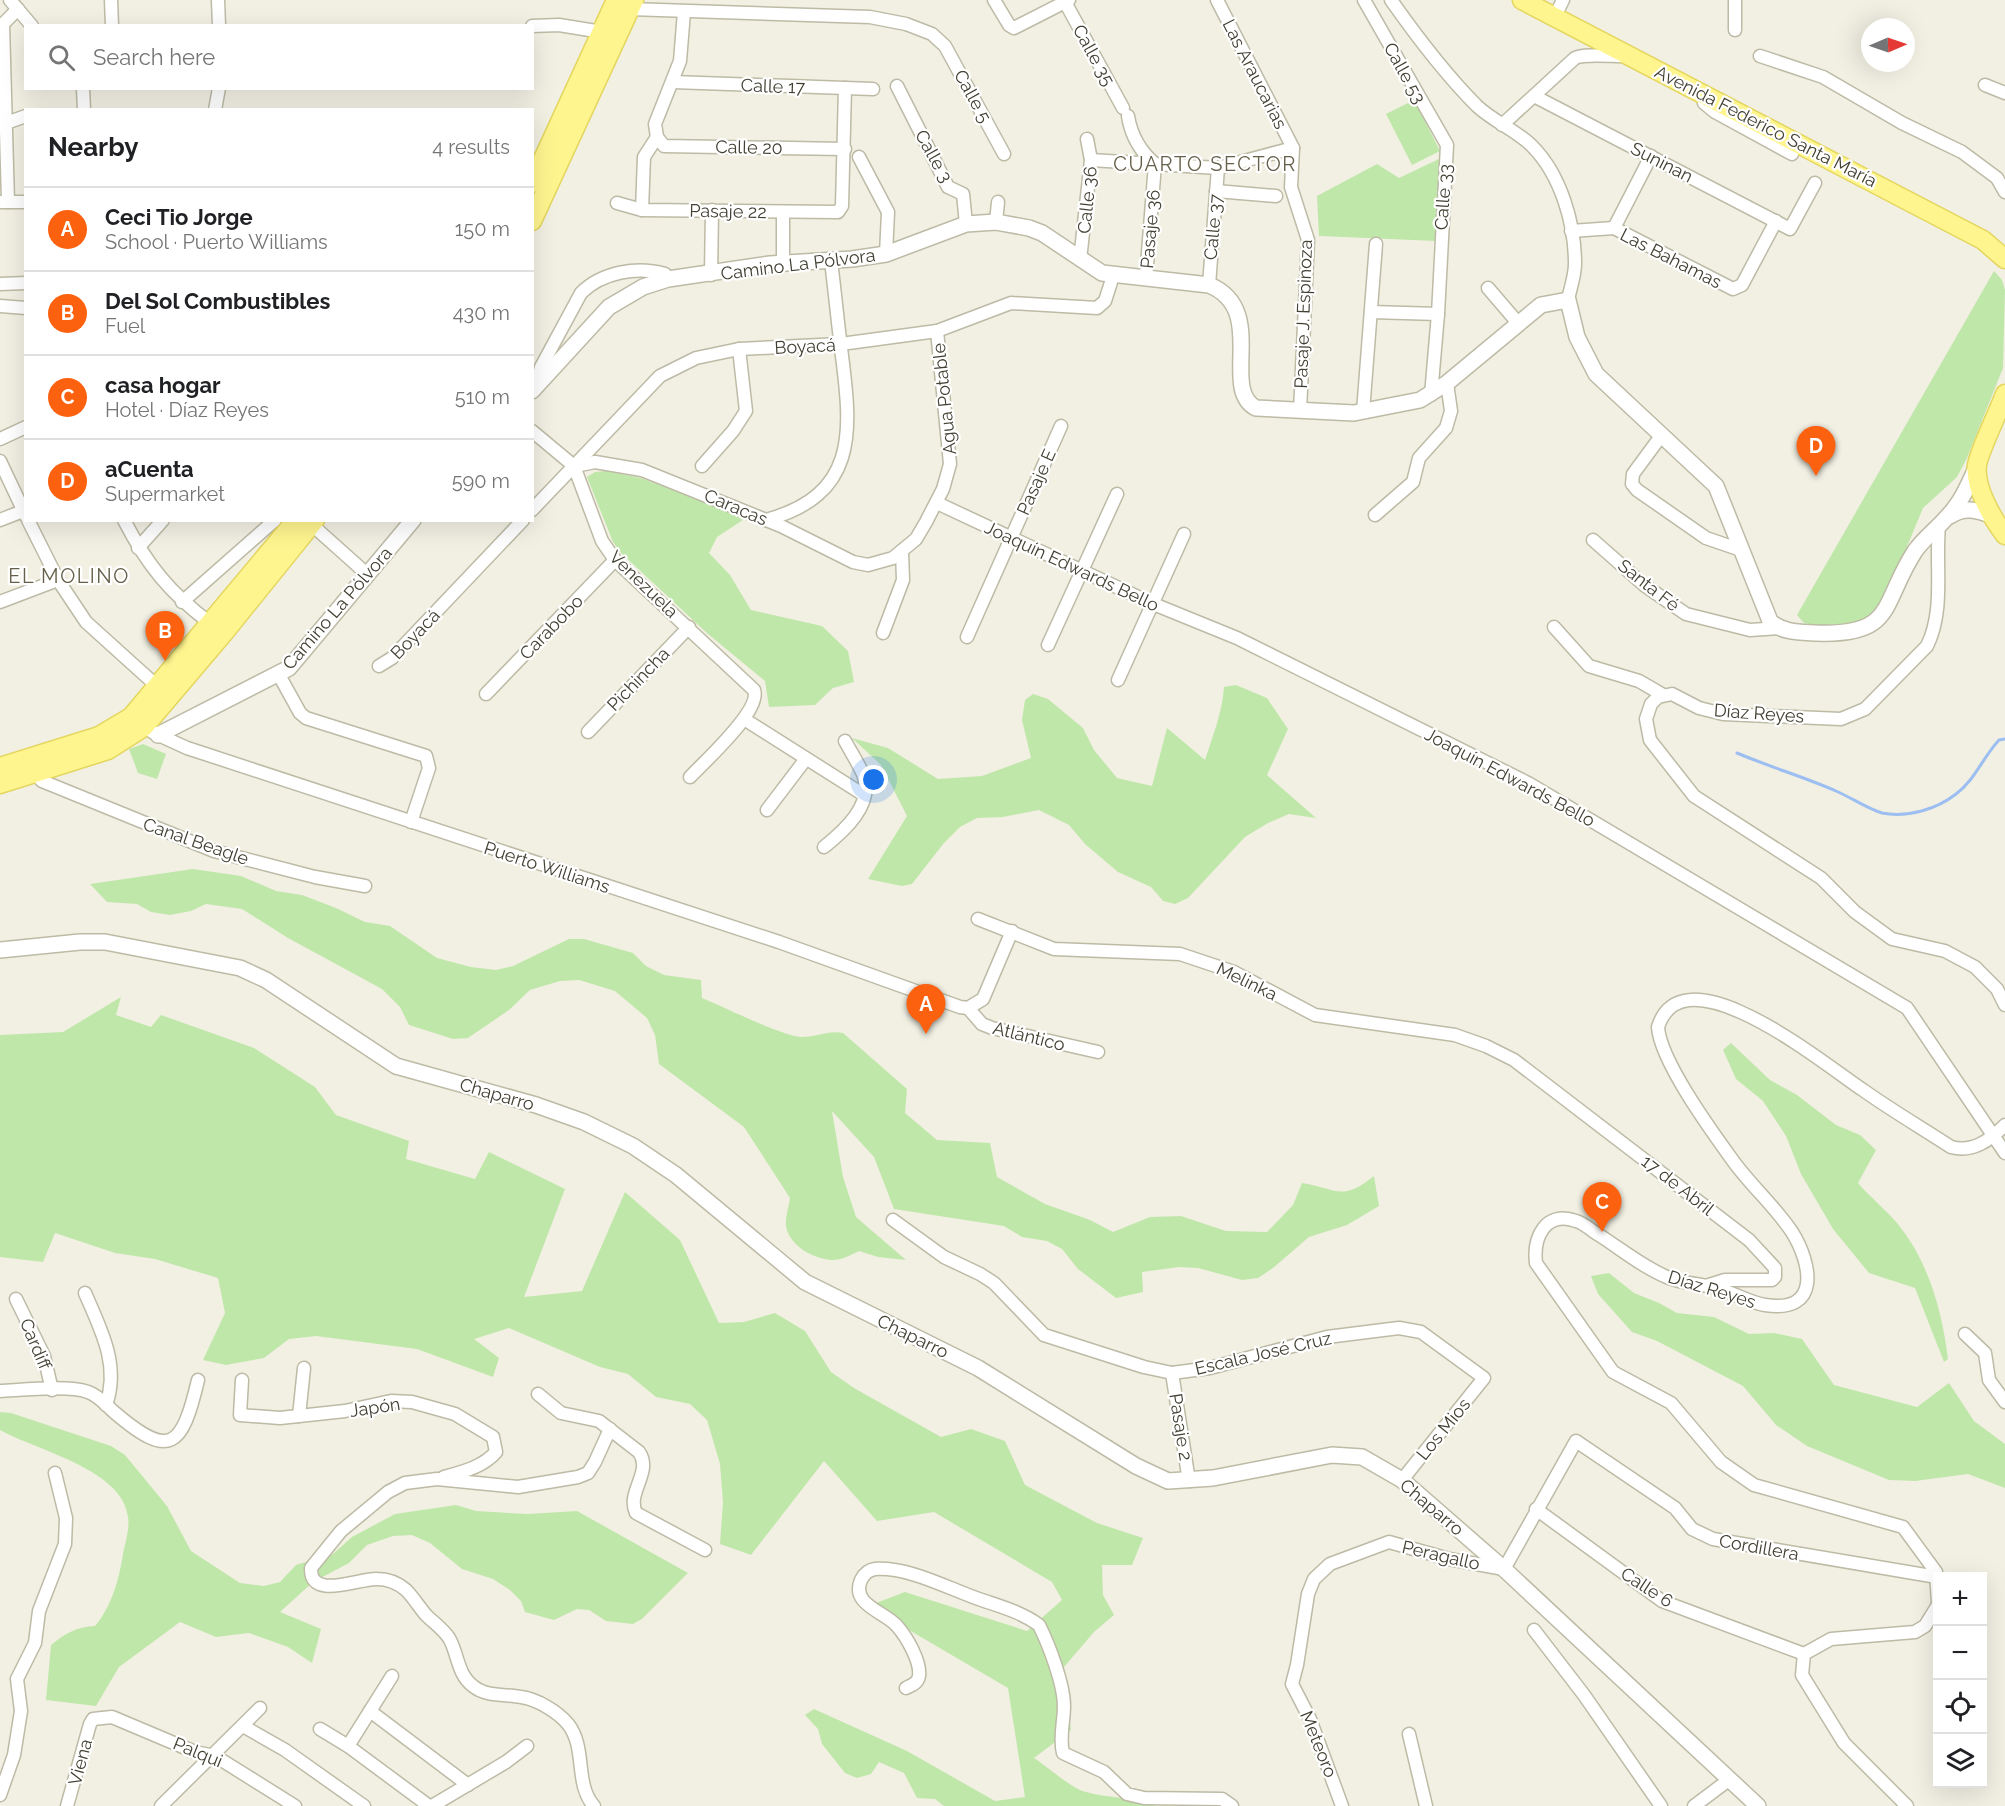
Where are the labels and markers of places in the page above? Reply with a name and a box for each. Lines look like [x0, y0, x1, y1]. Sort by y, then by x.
pin: D [1796, 426, 1836, 476]
pin: B [146, 612, 184, 661]
pin: A [906, 984, 946, 1034]
pin: C [1582, 1182, 1622, 1232]

